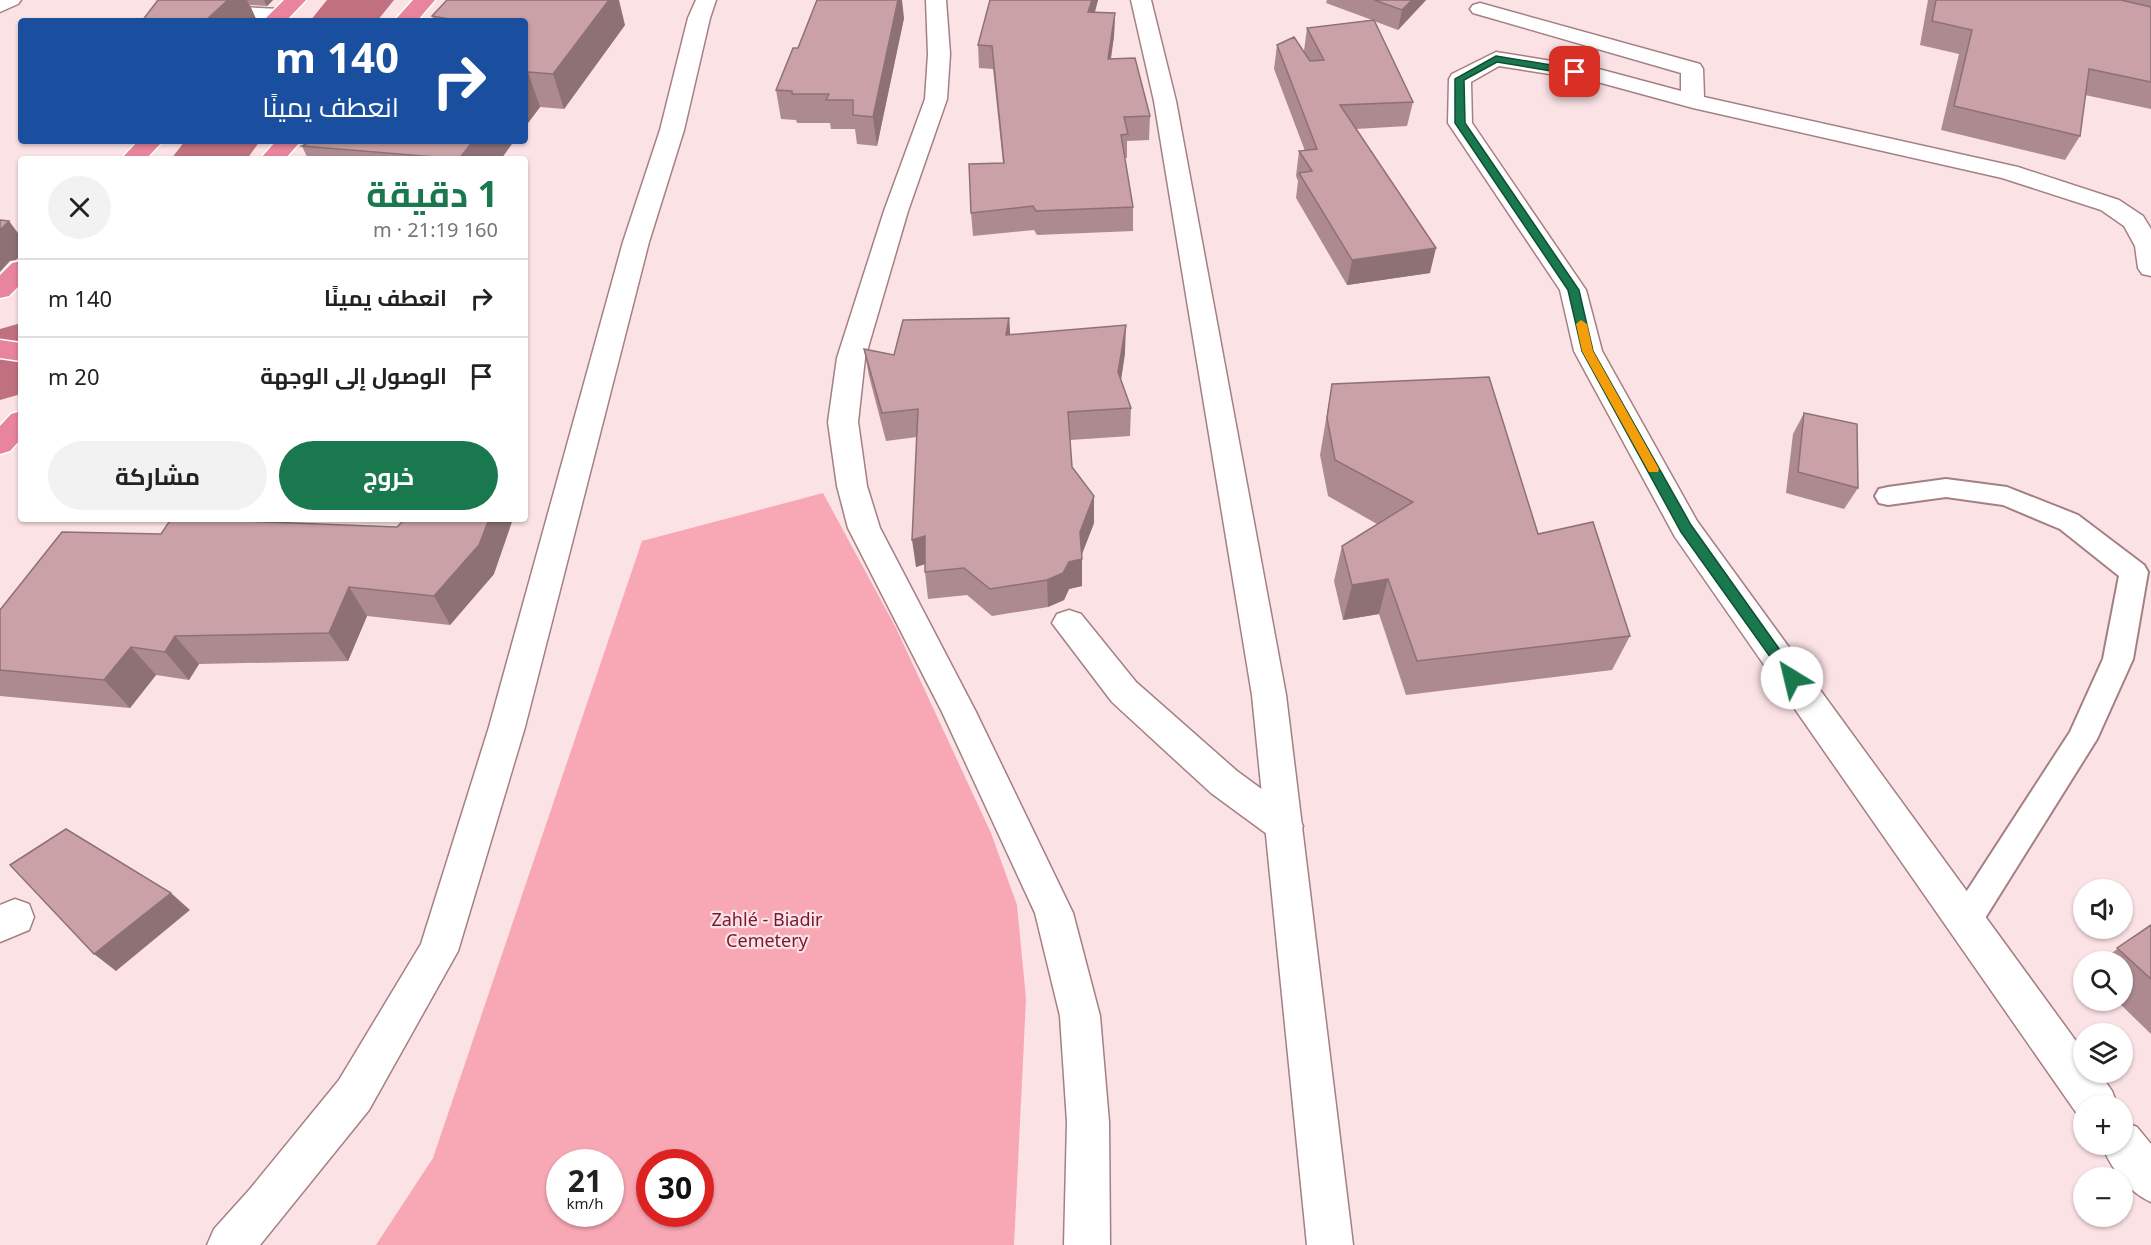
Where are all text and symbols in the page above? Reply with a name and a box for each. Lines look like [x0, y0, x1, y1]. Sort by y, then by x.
text: 140 m [275, 28, 399, 85]
icon: right [420, 42, 498, 120]
pin [1549, 46, 1600, 97]
icon: arrive [1558, 55, 1591, 88]
text: انعطف يمينًا [262, 88, 399, 125]
text: 1 دقيقة [366, 169, 498, 218]
button: close [48, 176, 111, 239]
text: 160 m · 21:19 [373, 216, 498, 243]
text: انعطف يمينًا [324, 282, 447, 312]
icon: right [465, 282, 498, 315]
text: 140 m [48, 283, 112, 313]
text: الوصول إلى الوجهة [260, 360, 447, 390]
icon: arrive [465, 360, 498, 393]
text: 20 m [48, 361, 99, 391]
button: مشاركة [48, 441, 267, 510]
button: خروج [279, 441, 498, 510]
position arrow [1760, 646, 1824, 710]
map controls [2073, 879, 2133, 1227]
button: sound [2073, 879, 2133, 939]
park label: Zahlé - Biadir Cemetery [711, 907, 823, 952]
button: search [2073, 951, 2133, 1011]
button: layers [2073, 1023, 2133, 1083]
button: + [2073, 1095, 2133, 1155]
speed limit sign: 30 [636, 1149, 714, 1227]
text: 21 [568, 1160, 602, 1201]
button: − [2073, 1167, 2133, 1227]
text: km/h [567, 1193, 603, 1213]

